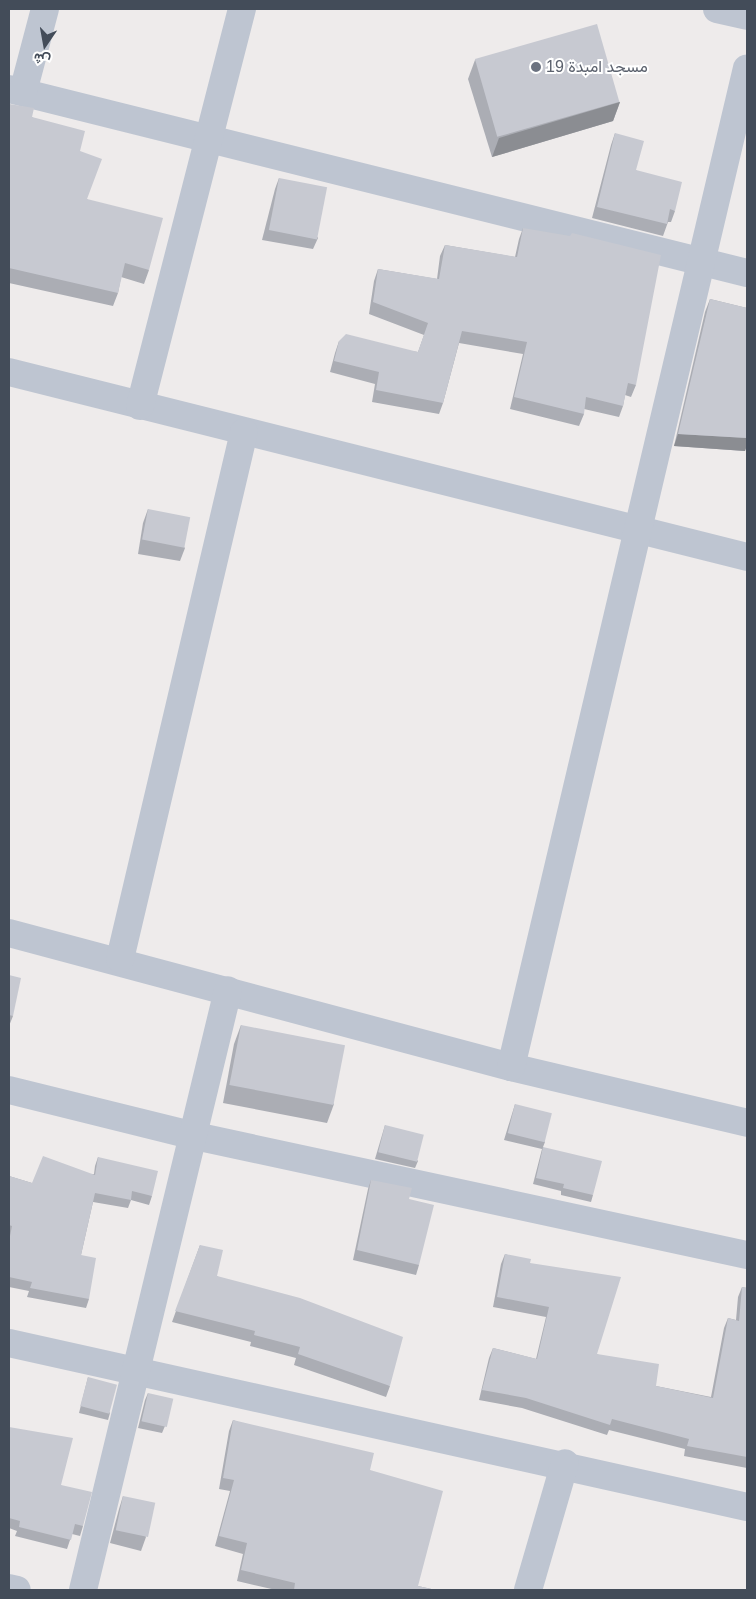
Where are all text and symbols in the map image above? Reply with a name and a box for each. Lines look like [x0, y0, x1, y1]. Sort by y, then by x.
north arrow [20, 20, 70, 70]
text: ش [32, 50, 52, 69]
place label: مسجد امبدة 19 [546, 57, 648, 77]
marker: مسجد امبدة 19 [530, 61, 542, 73]

